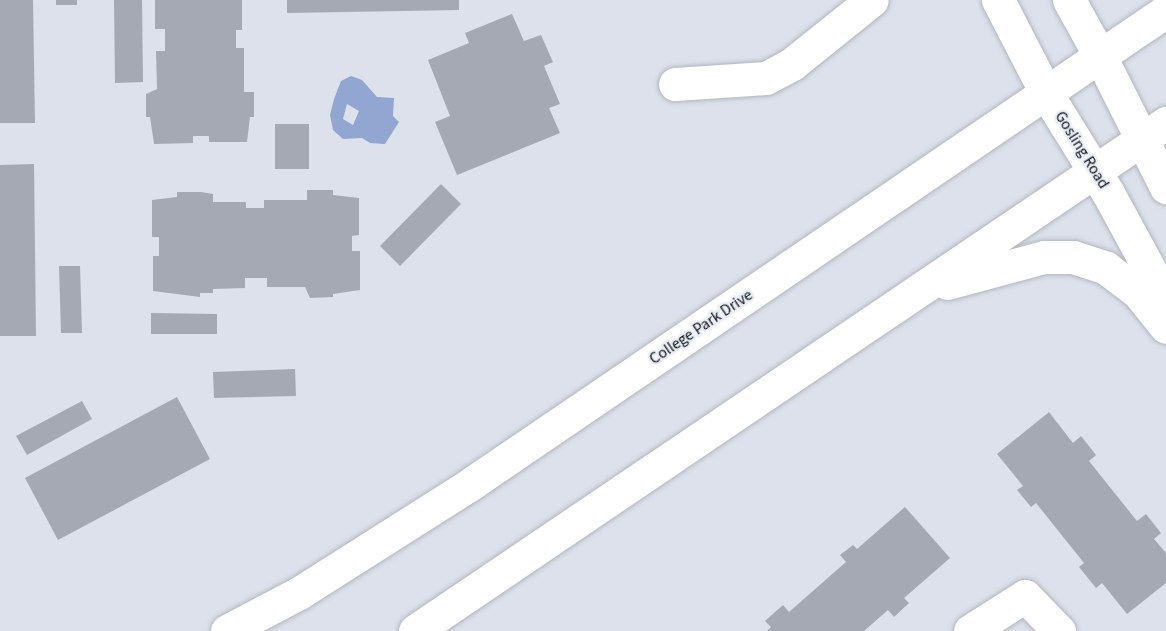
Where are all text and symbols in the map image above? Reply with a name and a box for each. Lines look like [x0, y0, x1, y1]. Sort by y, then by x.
street label: Gosling Road [1051, 108, 1113, 192]
street label: College Park Drive [646, 285, 756, 369]

